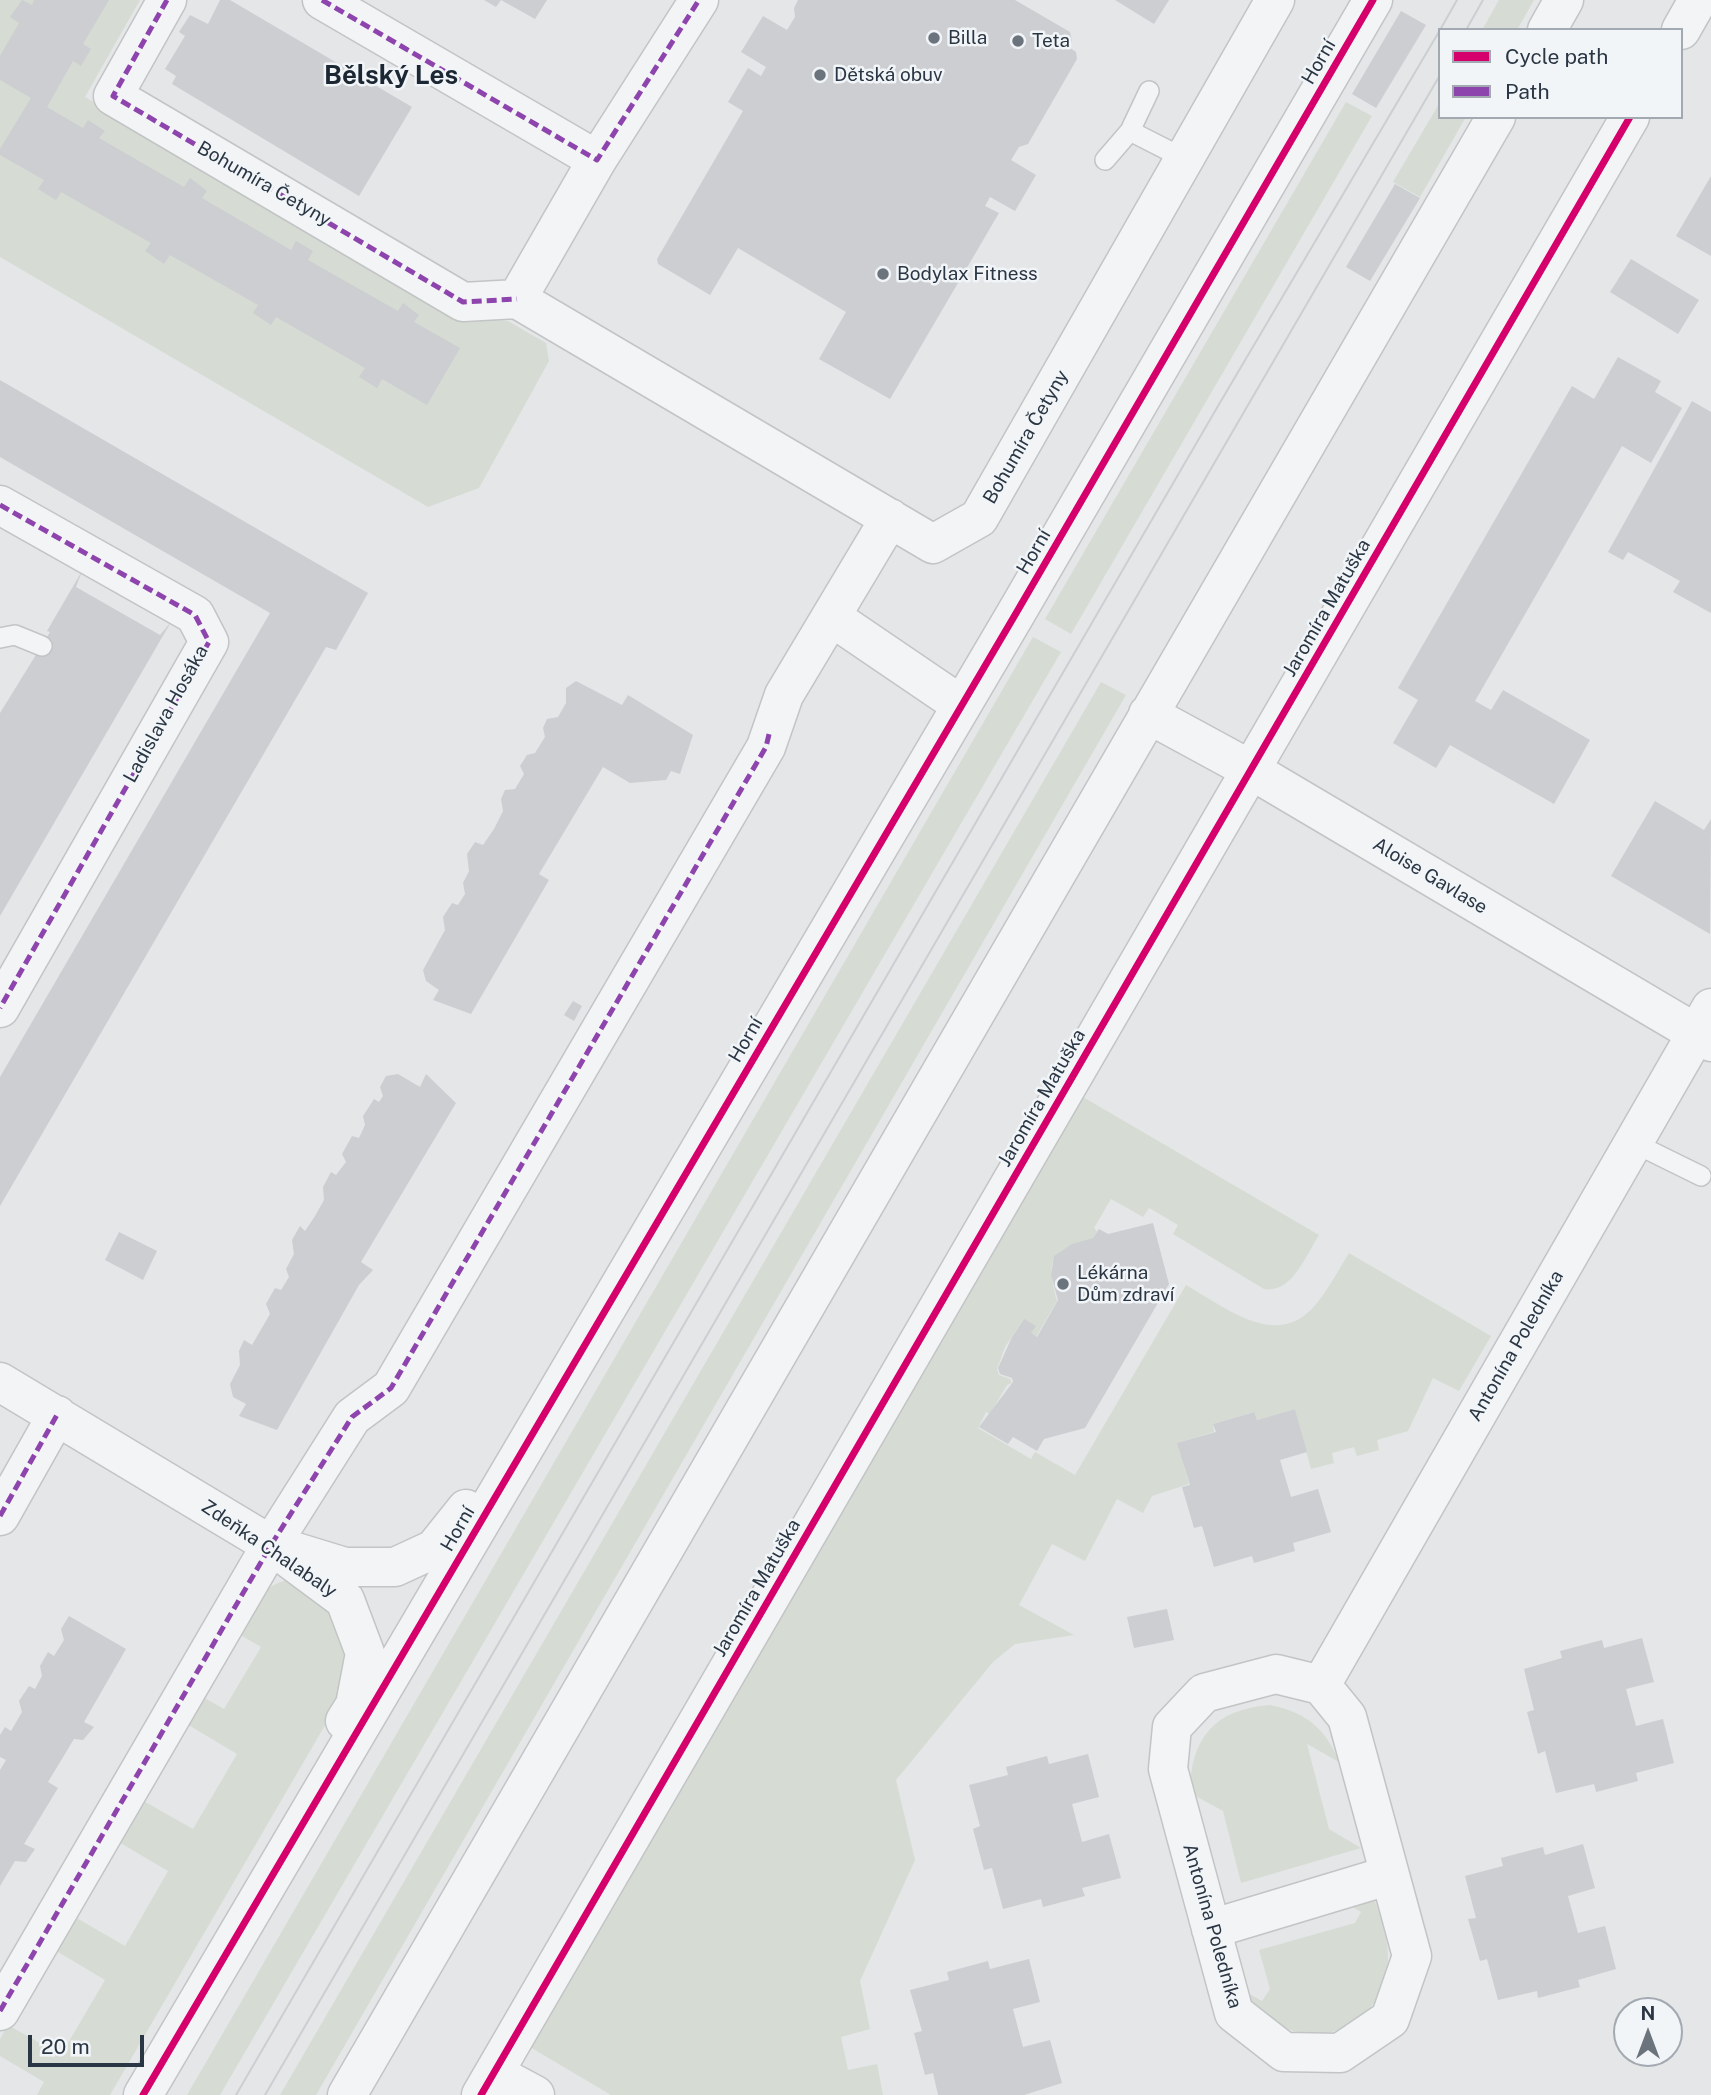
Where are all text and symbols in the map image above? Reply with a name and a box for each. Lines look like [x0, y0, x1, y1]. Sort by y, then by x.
place label: Billa [948, 27, 987, 49]
legend [1438, 28, 1683, 119]
marker: Billa [926, 30, 942, 46]
place label: Teta [1032, 30, 1070, 52]
marker: Teta [1010, 33, 1026, 49]
street label: Horní [1297, 35, 1341, 89]
text: Cycle path [1505, 44, 1608, 69]
district label: Bělský Les [324, 60, 458, 92]
place label: Dětská obuv [834, 64, 943, 86]
marker: Dětská obuv [812, 67, 828, 83]
text: Path [1505, 79, 1550, 104]
street label: Bohumíra Četyny [193, 136, 335, 232]
place label: Bodylax Fitness [897, 263, 1038, 285]
marker: Bodylax Fitness [875, 266, 891, 282]
street label: Bohumíra Četyny [978, 366, 1074, 508]
street label: Horní [1012, 525, 1056, 579]
street label: Jaromíra Matuška [1278, 535, 1376, 681]
street label: Ladislava Hosáka [119, 641, 213, 787]
street label: Aloise Gavlase [1369, 833, 1491, 919]
street label: Horní [724, 1013, 768, 1067]
street label: Jaromíra Matuška [993, 1025, 1091, 1171]
place label: Lékárna Dům zdraví [1077, 1262, 1174, 1306]
street label: Antonína Poledníka [1464, 1266, 1568, 1426]
marker: Lékárna Dům zdraví [1055, 1276, 1071, 1292]
street label: Zdeňka Chalabaly [197, 1495, 341, 1603]
street label: Horní [436, 1502, 480, 1556]
street label: Jaromíra Matuška [708, 1515, 806, 1661]
street label: Antonína Poledníka [1178, 1841, 1246, 2011]
north arrow [1613, 1997, 1683, 2067]
text: N [1641, 2002, 1655, 2024]
scale bar [32, 2022, 147, 2066]
text: 20 m [41, 2034, 90, 2059]

